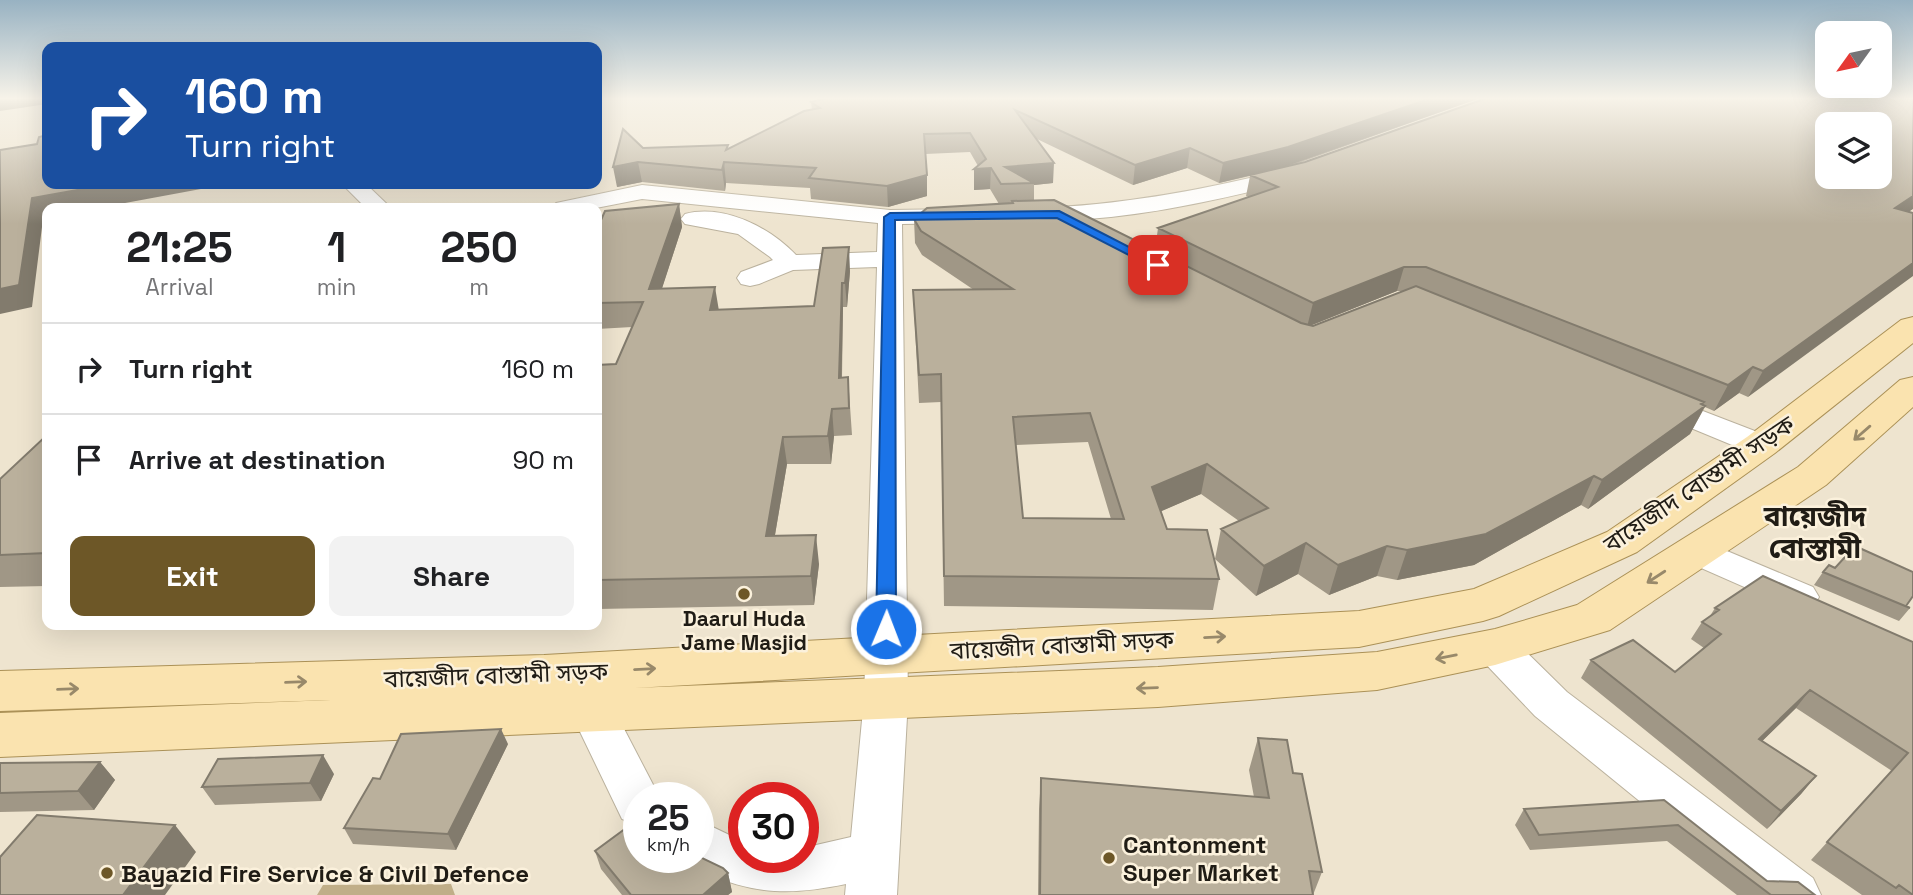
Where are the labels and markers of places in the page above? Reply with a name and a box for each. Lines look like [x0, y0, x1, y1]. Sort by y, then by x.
pin [1128, 235, 1188, 295]
marker: Daarul Huda Jame Masjid [736, 586, 752, 602]
place label: Daarul Huda Jame Masjid [681, 605, 807, 656]
place label: Cantonment Super Market [1123, 829, 1279, 888]
marker: Cantonment Super Market [1101, 850, 1117, 866]
place label: Bayazid Fire Service & Civil Defence [121, 858, 529, 889]
marker: Bayazid Fire Service & Civil Defence [99, 865, 115, 881]

